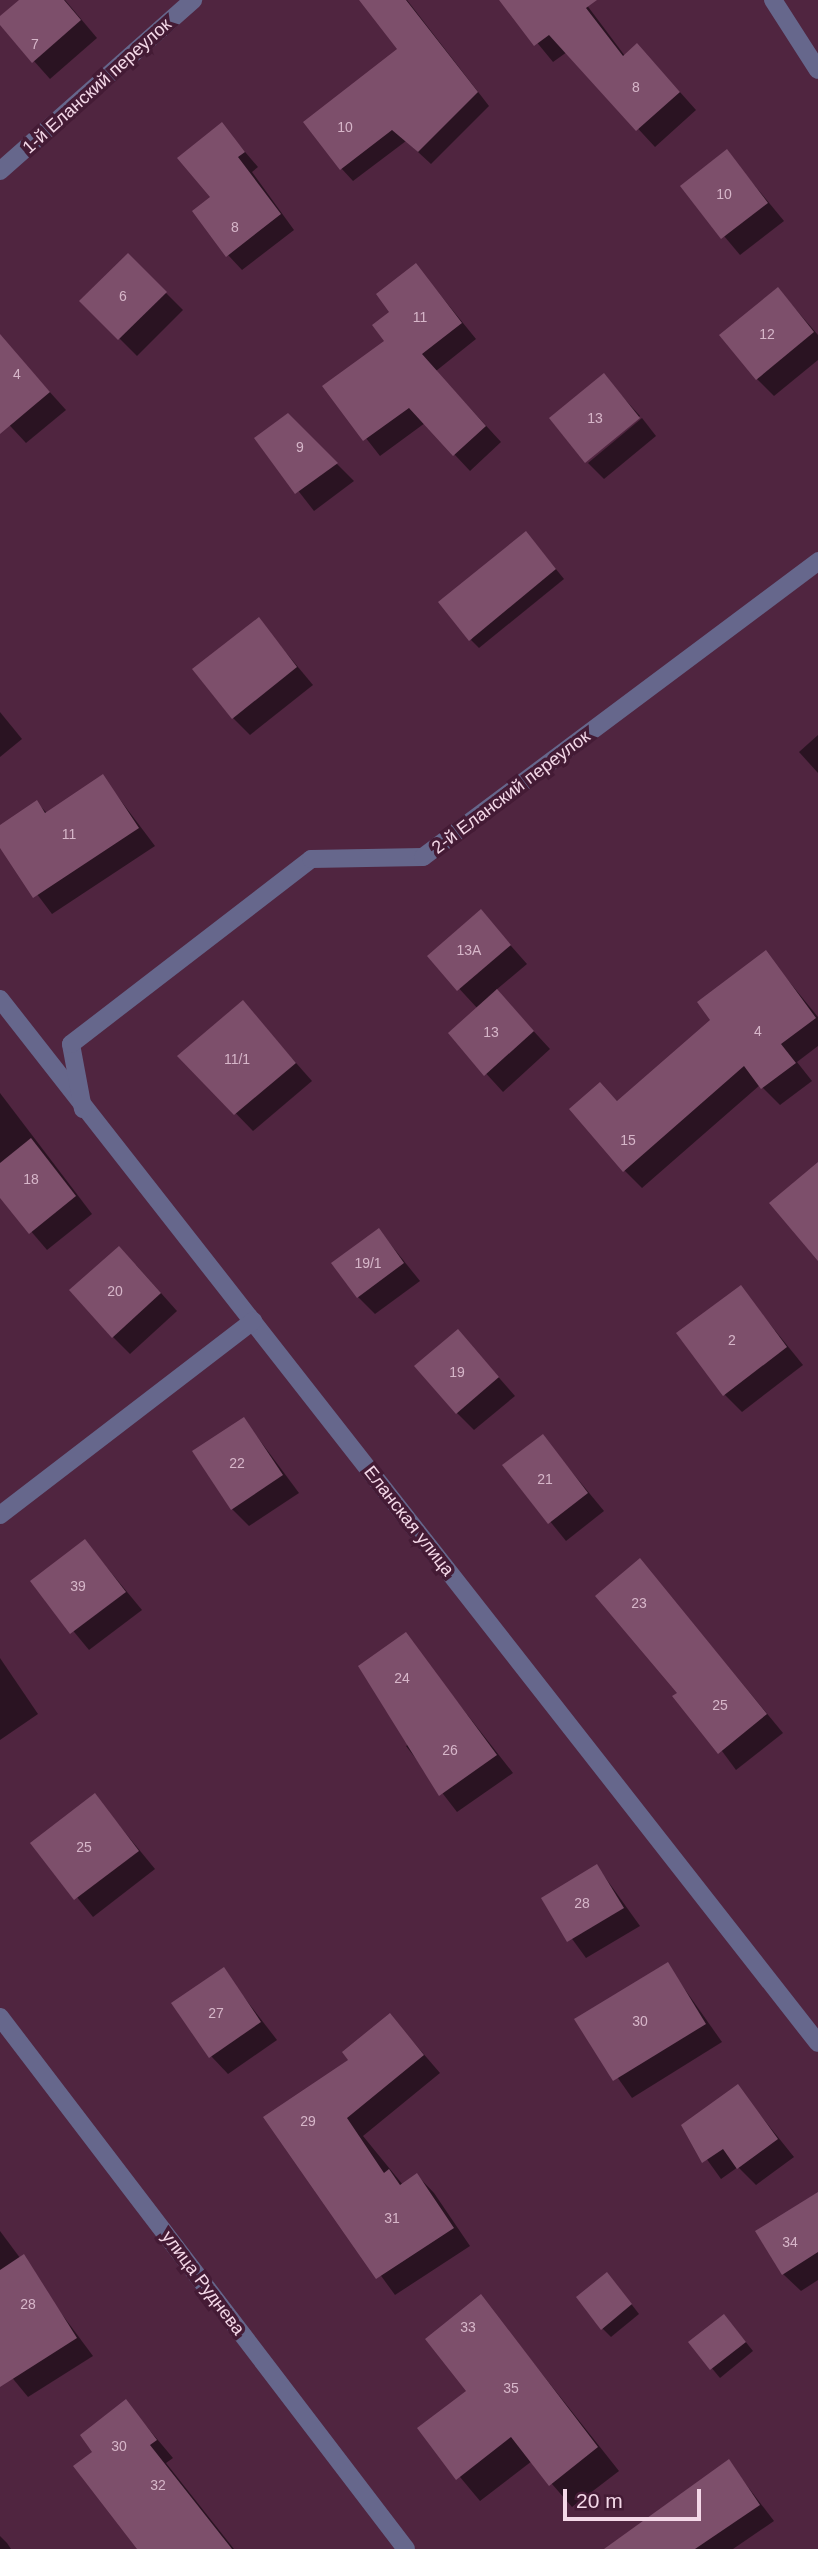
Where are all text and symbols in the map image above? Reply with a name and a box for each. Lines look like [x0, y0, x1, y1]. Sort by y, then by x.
street label: 1-й Еланский переулок [18, 14, 176, 158]
house number: 7 [31, 36, 39, 52]
house number: 8 [632, 79, 640, 95]
house number: 10 [337, 119, 353, 135]
house number: 10 [716, 186, 732, 202]
house number: 8 [231, 219, 239, 235]
house number: 6 [119, 288, 127, 304]
house number: 11 [413, 309, 427, 325]
house number: 12 [759, 326, 775, 342]
house number: 4 [13, 366, 21, 382]
house number: 13 [587, 410, 603, 426]
house number: 9 [296, 439, 304, 455]
street label: 2-й Еланский переулок [428, 726, 594, 858]
house number: 11 [62, 826, 76, 842]
house number: 13А [457, 942, 481, 958]
house number: 4 [754, 1023, 762, 1039]
house number: 13 [483, 1024, 499, 1040]
house number: 11/1 [224, 1051, 250, 1067]
house number: 15 [620, 1132, 636, 1148]
house number: 18 [23, 1171, 39, 1187]
house number: 19/1 [354, 1255, 382, 1271]
house number: 20 [107, 1283, 123, 1299]
house number: 2 [728, 1332, 736, 1348]
house number: 19 [449, 1364, 465, 1380]
house number: 22 [229, 1455, 245, 1471]
street label: Еланская улица [359, 1462, 459, 1580]
house number: 21 [537, 1471, 553, 1487]
house number: 39 [70, 1578, 86, 1594]
house number: 23 [631, 1595, 647, 1611]
house number: 24 [394, 1670, 410, 1686]
house number: 25 [712, 1697, 728, 1713]
house number: 26 [442, 1742, 458, 1758]
house number: 25 [76, 1839, 92, 1855]
house number: 28 [574, 1895, 590, 1911]
house number: 27 [208, 2005, 224, 2021]
house number: 30 [632, 2013, 648, 2029]
house number: 29 [300, 2113, 316, 2129]
house number: 31 [384, 2210, 400, 2226]
street label: улица Руднева [157, 2227, 249, 2339]
house number: 34 [782, 2234, 798, 2250]
house number: 28 [20, 2296, 36, 2312]
house number: 33 [460, 2319, 476, 2335]
house number: 35 [503, 2380, 519, 2396]
house number: 30 [111, 2438, 127, 2454]
scale bar [566, 2476, 704, 2520]
house number: 32 [150, 2477, 166, 2493]
text: 20 m [576, 2489, 623, 2512]

